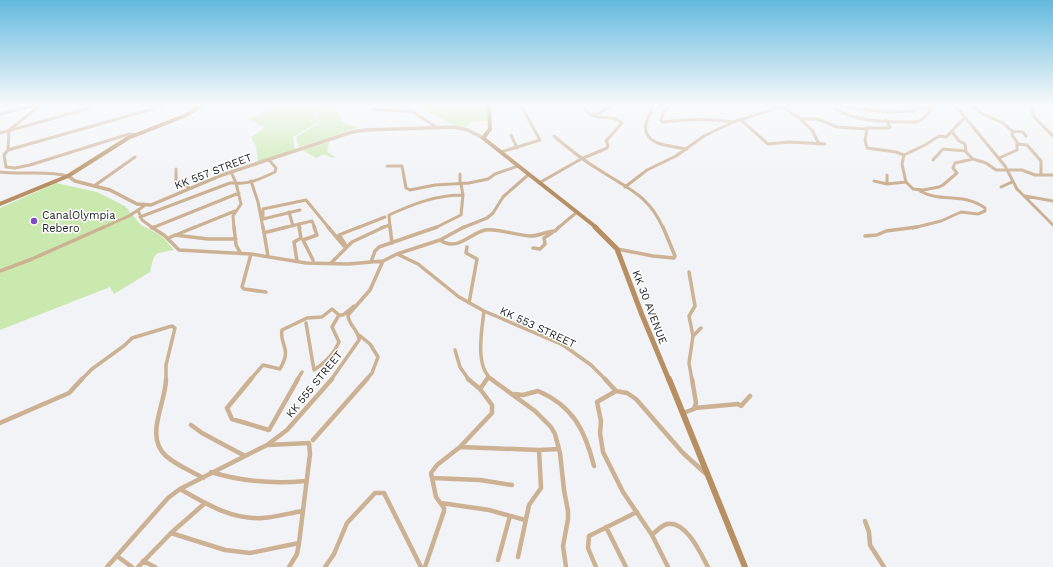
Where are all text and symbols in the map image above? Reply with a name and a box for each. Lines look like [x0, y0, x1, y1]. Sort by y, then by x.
street label: KK 557 STREET [173, 151, 254, 192]
place label: CanalOlympia Rebero [42, 209, 116, 235]
marker: CanalOlympia Rebero [29, 216, 39, 226]
street label: KK 30 AVENUE [629, 268, 670, 346]
street label: KK 553 STREET [498, 304, 578, 351]
street label: KK 555 STREET [283, 348, 346, 420]

